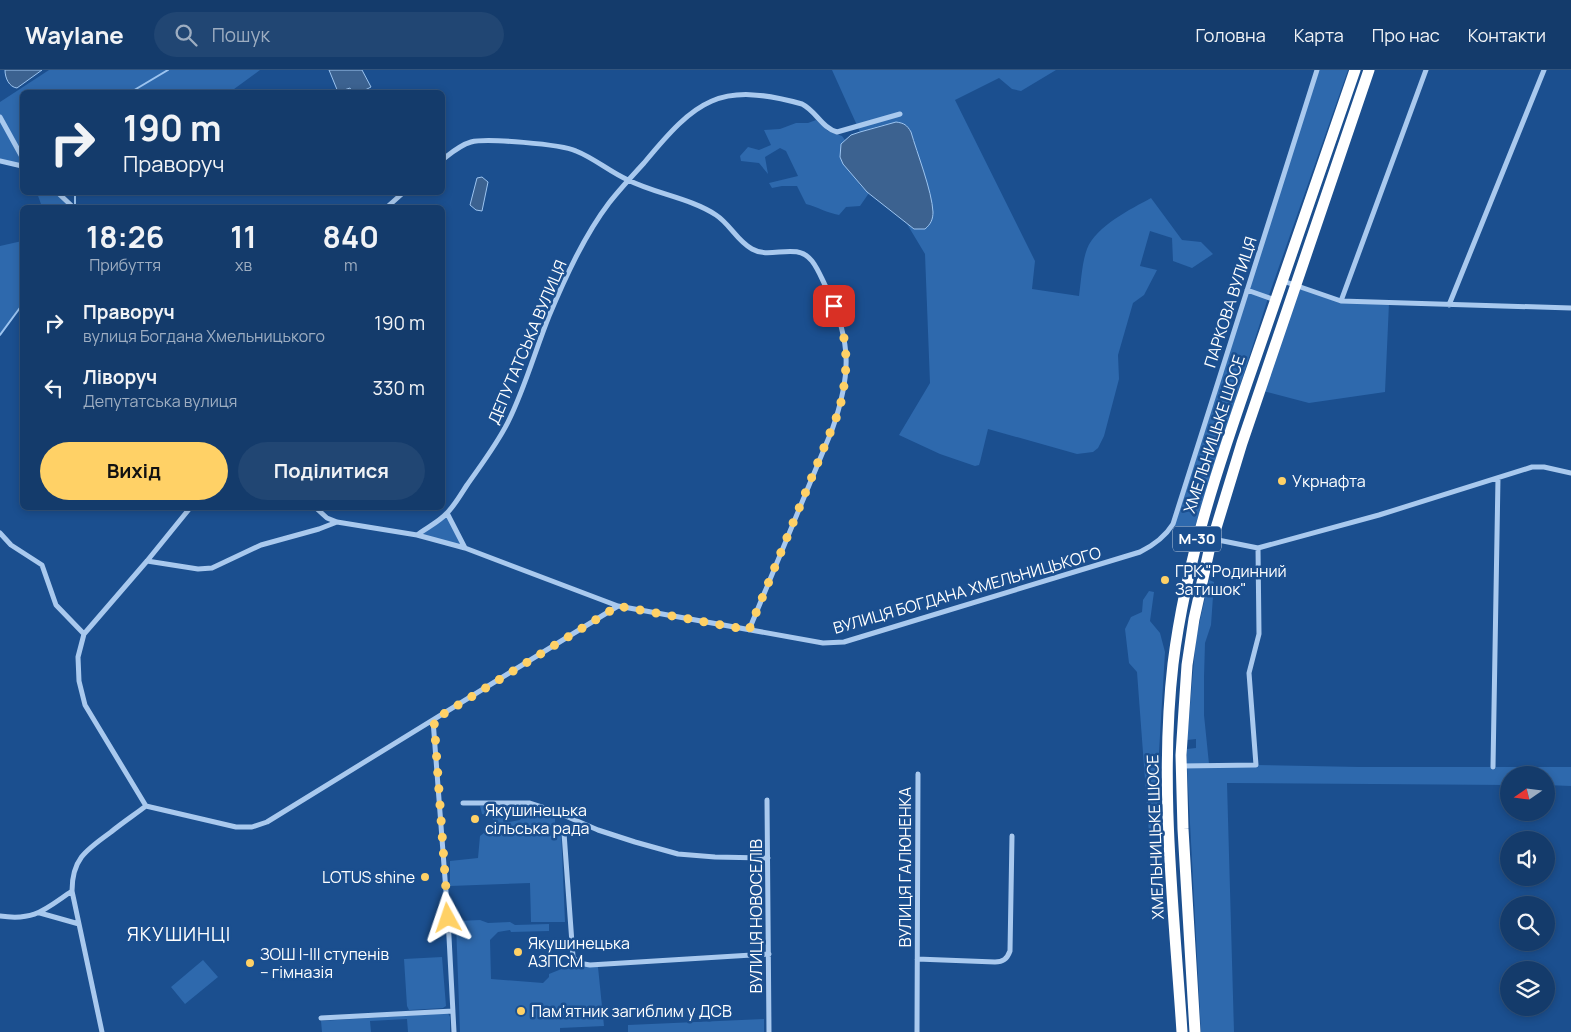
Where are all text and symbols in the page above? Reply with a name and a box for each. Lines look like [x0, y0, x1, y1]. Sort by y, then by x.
search box [154, 12, 504, 57]
text: Waylane [25, 18, 124, 51]
icon: search [172, 21, 200, 49]
text: Пошук [212, 22, 270, 48]
text: Головна [1196, 23, 1266, 47]
text: Карта [1294, 23, 1344, 47]
text: Про нас [1372, 23, 1440, 47]
text: Контакти [1468, 23, 1546, 47]
text: 190 m [123, 104, 222, 152]
icon: right [40, 110, 105, 175]
text: Праворуч [123, 149, 224, 179]
text: 18:26 [86, 216, 164, 257]
text: 11 [230, 216, 257, 257]
text: 840 [323, 216, 379, 257]
street label: ПАРКОВА ВУЛИЦЯ [1198, 234, 1262, 370]
text: Прибуття [89, 254, 161, 276]
text: хв [235, 254, 252, 276]
text: m [344, 254, 358, 276]
street label: ДЕПУТАТСЬКА ВУЛИЦЯ [482, 257, 572, 427]
pin [813, 285, 855, 327]
icon: arrive [820, 292, 848, 320]
text: Праворуч [83, 299, 175, 325]
icon: right [40, 309, 68, 337]
text: 190 m [374, 310, 425, 336]
text: вулиця Богдана Хмельницького [83, 325, 325, 347]
street label: ХМЕЛЬНИЦЬКЕ ШОСЕ [1178, 352, 1250, 516]
text: Ліворуч [83, 364, 157, 390]
icon: left [40, 374, 68, 402]
text: 330 m [372, 375, 425, 401]
text: Депутатська вулиця [83, 390, 237, 412]
button: Вихід [40, 442, 228, 500]
button: Поділитися [238, 442, 425, 500]
place label: Укрнафта [1292, 470, 1366, 492]
marker: Укрнафта [1276, 475, 1288, 487]
road number: М-30 [1173, 526, 1221, 552]
street label: ВУЛИЦЯ БОГДАНА ХМЕЛЬНИЦЬКОГО [830, 541, 1104, 639]
place label: ГРК "Родинний Затишок" [1175, 560, 1287, 600]
marker: ГРК "Родинний Затишок" [1159, 574, 1171, 586]
street label: ХМЕЛЬНИЦЬКЕ ШОСЕ [1141, 754, 1169, 920]
north arrow [1500, 766, 1555, 821]
map controls [1500, 766, 1555, 1016]
street label: ВУЛИЦЯ ГАЛЮНЕНКА [894, 787, 916, 947]
place label: Якушинецька сільська рада [485, 799, 589, 839]
marker: Якушинецька сільська рада [469, 813, 481, 825]
button: sound [1500, 831, 1555, 886]
street label: ВУЛИЦЯ НОВОСЕЛІВ [745, 839, 767, 993]
place label: LOTUS shine [322, 866, 415, 888]
marker: LOTUS shine [419, 871, 431, 883]
position arrow [421, 891, 473, 943]
button: search [1500, 896, 1555, 951]
district label: ЯКУШИНЦІ [127, 921, 231, 947]
place label: Якушинецька АЗПСМ [528, 932, 630, 972]
place label: ЗОШ І-ІІІ ступенів – гімназія [260, 943, 389, 983]
marker: Якушинецька АЗПСМ [512, 946, 524, 958]
marker: ЗОШ І-ІІІ ступенів – гімназія [244, 957, 256, 969]
button: layers [1500, 961, 1555, 1016]
place label: Пам'ятник загиблим у ДСВ [531, 1000, 732, 1022]
marker: Пам'ятник загиблим у ДСВ [515, 1005, 527, 1017]

